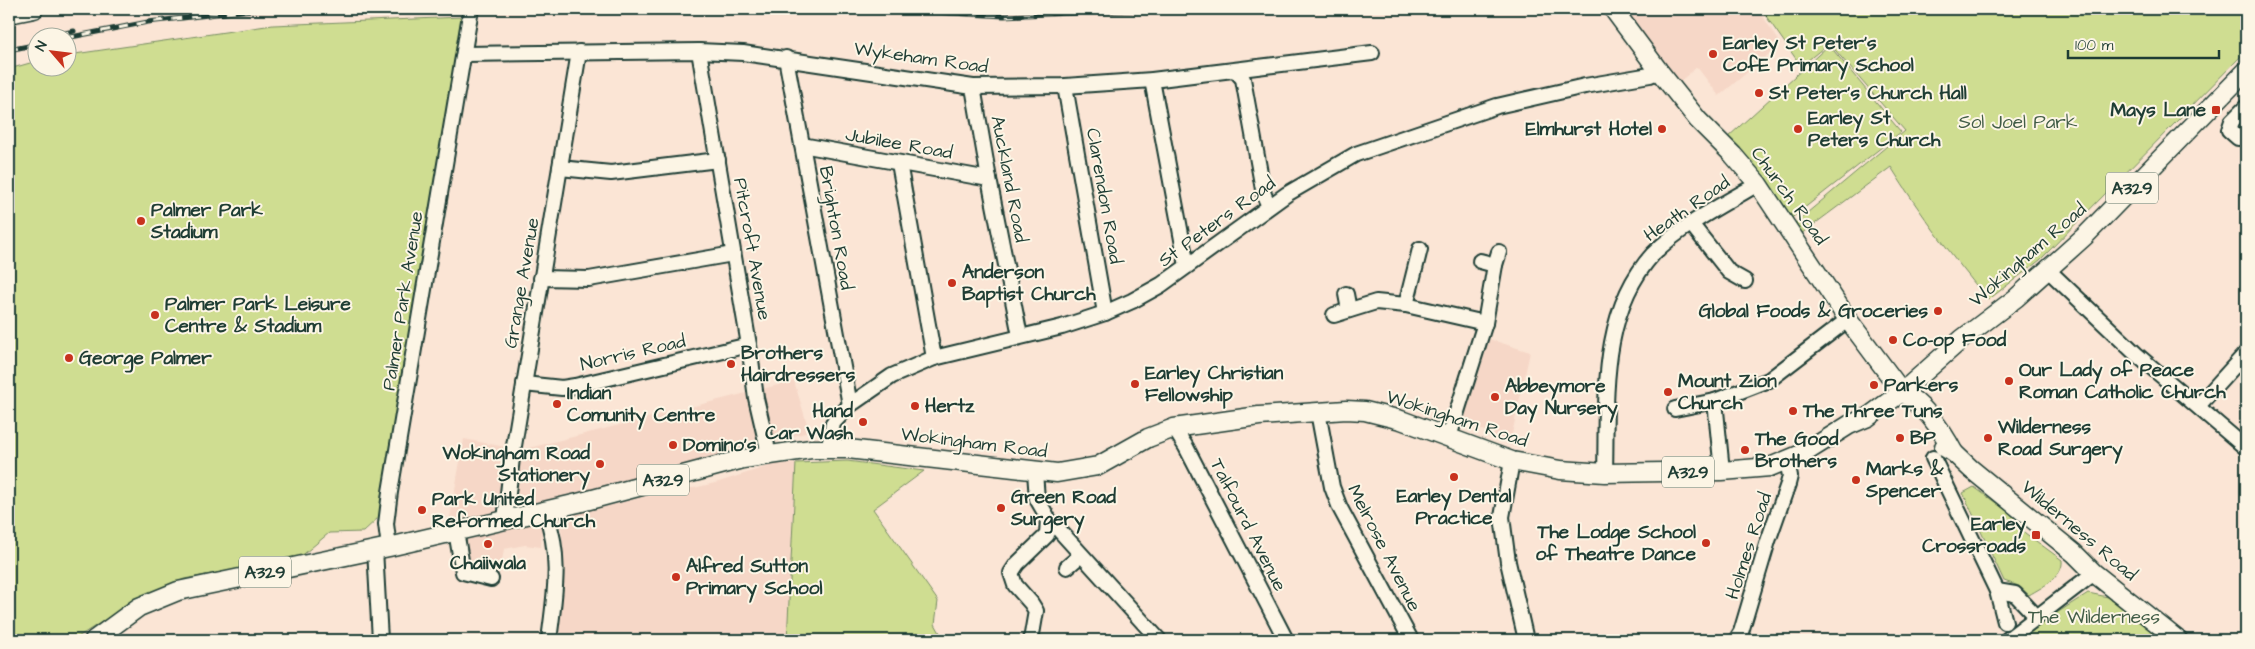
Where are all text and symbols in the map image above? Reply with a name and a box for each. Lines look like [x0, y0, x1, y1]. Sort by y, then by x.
north arrow [28, 28, 78, 78]
scale bar [2068, 28, 2219, 60]
place label: Earley St Peter's CofE Primary School [1723, 30, 1914, 80]
street label: Wykeham Road [852, 35, 990, 82]
text: 100 m [2075, 35, 2114, 56]
text: N [31, 38, 52, 55]
marker: Earley St Peter's CofE Primary School [1707, 48, 1719, 60]
place label: St Peter's Church Hall [1768, 80, 1967, 107]
marker: St Peter's Church Hall [1753, 87, 1765, 99]
place label: Mays Lane [2110, 97, 2207, 125]
marker: Mays Lane [2210, 104, 2222, 116]
place label: Earley St Peters Church [1808, 105, 1941, 154]
park label: Sol Joel Park [1958, 109, 2078, 136]
street label: Auckland Road [983, 113, 1035, 245]
place label: Elmhurst Hotel [1525, 116, 1652, 143]
street label: Jubilee Road [843, 121, 955, 167]
marker: Elmhurst Hotel [1656, 123, 1668, 135]
marker: Earley St Peters Church [1792, 123, 1804, 135]
street label: Clarendon Road [1079, 126, 1129, 266]
street label: Church Road [1744, 141, 1834, 251]
street label: Brighton Road [811, 164, 860, 292]
street label: Heath Road [1638, 169, 1736, 249]
street label: St Peters Road [1153, 170, 1281, 274]
road number: A329 [2106, 172, 2158, 204]
street label: Pitcroft Avenue [726, 176, 778, 322]
street label: Wokingham Road [1963, 196, 2093, 314]
place label: Palmer Park Stadium [150, 197, 263, 246]
street label: Palmer Park Avenue [375, 209, 431, 393]
marker: Palmer Park Stadium [135, 215, 147, 227]
street label: Grange Avenue [497, 216, 548, 351]
place label: Anderson Baptist Church [962, 259, 1096, 308]
marker: Anderson Baptist Church [946, 277, 958, 289]
place label: Palmer Park Leisure Centre & Stadium [165, 291, 351, 340]
place label: Global Foods & Groceries [1699, 298, 1928, 325]
marker: Global Foods & Groceries [1932, 305, 1944, 317]
marker: Palmer Park Leisure Centre & Stadium [149, 309, 161, 321]
place label: Co-op Food [1903, 327, 2006, 354]
street label: Norris Road [578, 328, 689, 378]
marker: Co-op Food [1887, 334, 1899, 346]
place label: Brothers Hairdressers [741, 340, 856, 389]
place label: George Palmer [79, 345, 212, 373]
marker: George Palmer [63, 352, 75, 364]
place label: Our Lady of Peace Roman Catholic Church [2019, 357, 2226, 406]
marker: Brothers Hairdressers [725, 358, 737, 370]
place label: Earley Christian Fellowship [1145, 360, 1284, 409]
place label: Mount Zion Church [1678, 368, 1777, 417]
place label: Parkers [1884, 372, 1959, 399]
place label: Abbeymore Day Nursery [1505, 373, 1618, 423]
marker: Our Lady of Peace Roman Catholic Church [2003, 375, 2015, 387]
marker: Earley Christian Fellowship [1129, 378, 1141, 390]
marker: Parkers [1868, 379, 1880, 391]
place label: Indian Comunity Centre [567, 380, 716, 430]
street label: Wokingham Road [1382, 383, 1532, 456]
marker: Mount Zion Church [1662, 386, 1674, 398]
marker: Abbeymore Day Nursery [1489, 391, 1501, 403]
place label: Hertz [925, 393, 975, 420]
marker: Indian Comunity Centre [551, 398, 563, 410]
place label: Hand Car Wash [765, 398, 854, 447]
place label: The Three Tuns [1802, 398, 1943, 425]
marker: Hertz [909, 400, 921, 412]
marker: The Three Tuns [1787, 405, 1799, 417]
place label: Wilderness Road Surgery [1997, 414, 2123, 464]
marker: Hand Car Wash [857, 416, 869, 428]
street label: Wokingham Road [899, 421, 1049, 466]
place label: BP [1910, 425, 1937, 452]
place label: The Good Brothers [1754, 426, 1839, 475]
place label: Domino's [683, 432, 757, 459]
marker: BP [1894, 432, 1906, 444]
marker: Wilderness Road Surgery [1982, 432, 1994, 444]
marker: Domino's [667, 439, 679, 451]
place label: Wokingham Road Stationery [441, 440, 591, 490]
marker: The Good Brothers [1739, 444, 1751, 456]
street label: Talfourd Avenue [1203, 454, 1293, 596]
place label: Marks & Spencer [1865, 456, 1945, 505]
road number: A329 [1662, 457, 1714, 488]
marker: Wokingham Road Stationery [594, 458, 606, 470]
road number: A329 [637, 464, 689, 496]
marker: Earley Dental Practice [1448, 471, 1460, 483]
marker: Marks & Spencer [1850, 474, 1862, 486]
street label: Wilderness Road [2015, 474, 2143, 588]
street label: Melrose Avenue [1340, 480, 1428, 616]
place label: Earley Dental Practice [1396, 483, 1512, 532]
place label: Green Road Surgery [1010, 484, 1116, 534]
place label: Park United Reformed Church [432, 486, 596, 535]
street label: Holmes Road [1719, 489, 1779, 603]
marker: Green Road Surgery [995, 502, 1007, 514]
marker: Park United Reformed Church [416, 504, 428, 516]
place label: Earley Crossroads [1922, 511, 2027, 560]
place label: The Lodge School of Theatre Dance [1535, 519, 1697, 568]
marker: Earley Crossroads [2030, 529, 2042, 541]
marker: The Lodge School of Theatre Dance [1700, 537, 1712, 549]
marker: Chaiiwala [482, 538, 494, 550]
place label: Chaiiwala [450, 550, 526, 577]
place label: Alfred Sutton Primary School [686, 553, 822, 603]
road number: A329 [239, 556, 291, 588]
marker: Alfred Sutton Primary School [670, 571, 682, 583]
park label: The Wilderness [2028, 604, 2160, 631]

